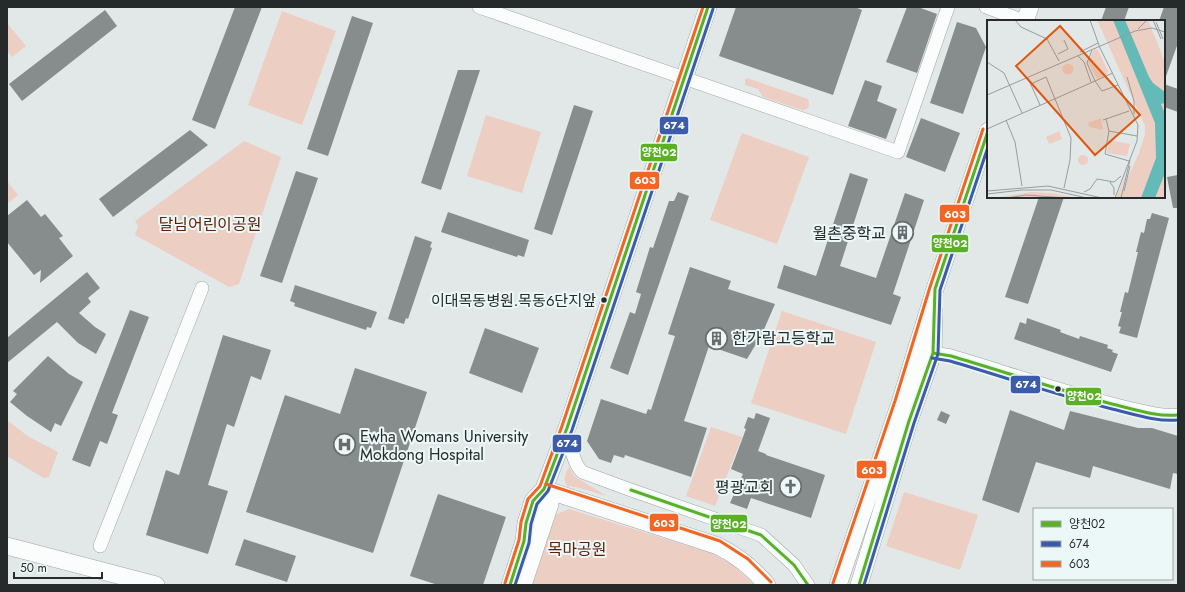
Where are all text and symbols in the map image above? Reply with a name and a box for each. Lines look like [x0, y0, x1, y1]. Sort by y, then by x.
inset map [987, 20, 1165, 198]
line badge: 674 [659, 116, 689, 135]
text: 674 [663, 117, 685, 133]
line badge: 양천02 [640, 143, 678, 162]
text: 양천02 [642, 144, 676, 160]
line badge: 603 [629, 171, 660, 190]
text: 603 [634, 172, 656, 188]
line badge: 603 [939, 204, 970, 223]
text: 603 [944, 206, 966, 222]
park label: 달님어린이공원 [158, 213, 262, 236]
building icon: 월촌중학교 [889, 220, 915, 246]
place label: 월촌중학교 [812, 222, 886, 245]
line badge: 양천02 [931, 234, 969, 253]
text: 양천02 [933, 235, 967, 251]
place label: 이대목동병원.목동6단지앞 [431, 290, 596, 312]
marker: 이대목동병원.목동6단지앞 [599, 295, 609, 305]
building icon: 한가람고등학교 [704, 325, 730, 351]
place label: 한가람고등학교 [732, 327, 835, 350]
line badge: 674 [1010, 375, 1041, 394]
text: 674 [1015, 376, 1037, 392]
unlabelled marker [1053, 384, 1063, 394]
line badge: 양천02 [1065, 387, 1102, 406]
text: 양천02 [1067, 388, 1101, 404]
place label: Ewha Womans University Mokdong Hospital [360, 425, 529, 466]
hospital icon: Ewha Womans University Mokdong Hospital [331, 432, 357, 458]
line badge: 674 [552, 434, 582, 453]
text: 674 [556, 435, 578, 451]
line badge: 603 [856, 460, 887, 479]
text: 603 [861, 462, 883, 478]
church icon: 평광교회 [777, 474, 803, 500]
place label: 평광교회 [715, 476, 774, 499]
legend [1033, 508, 1173, 580]
line badge: 603 [649, 513, 679, 532]
line badge: 양천02 [710, 514, 748, 533]
text: 603 [653, 515, 675, 531]
text: 양천02 [1069, 515, 1105, 533]
text: 양천02 [712, 516, 746, 532]
text: 674 [1069, 535, 1089, 553]
park label: 목마공원 [548, 538, 606, 561]
scale bar [14, 554, 102, 580]
text: 603 [1069, 555, 1090, 573]
text: 50 m [20, 559, 47, 577]

